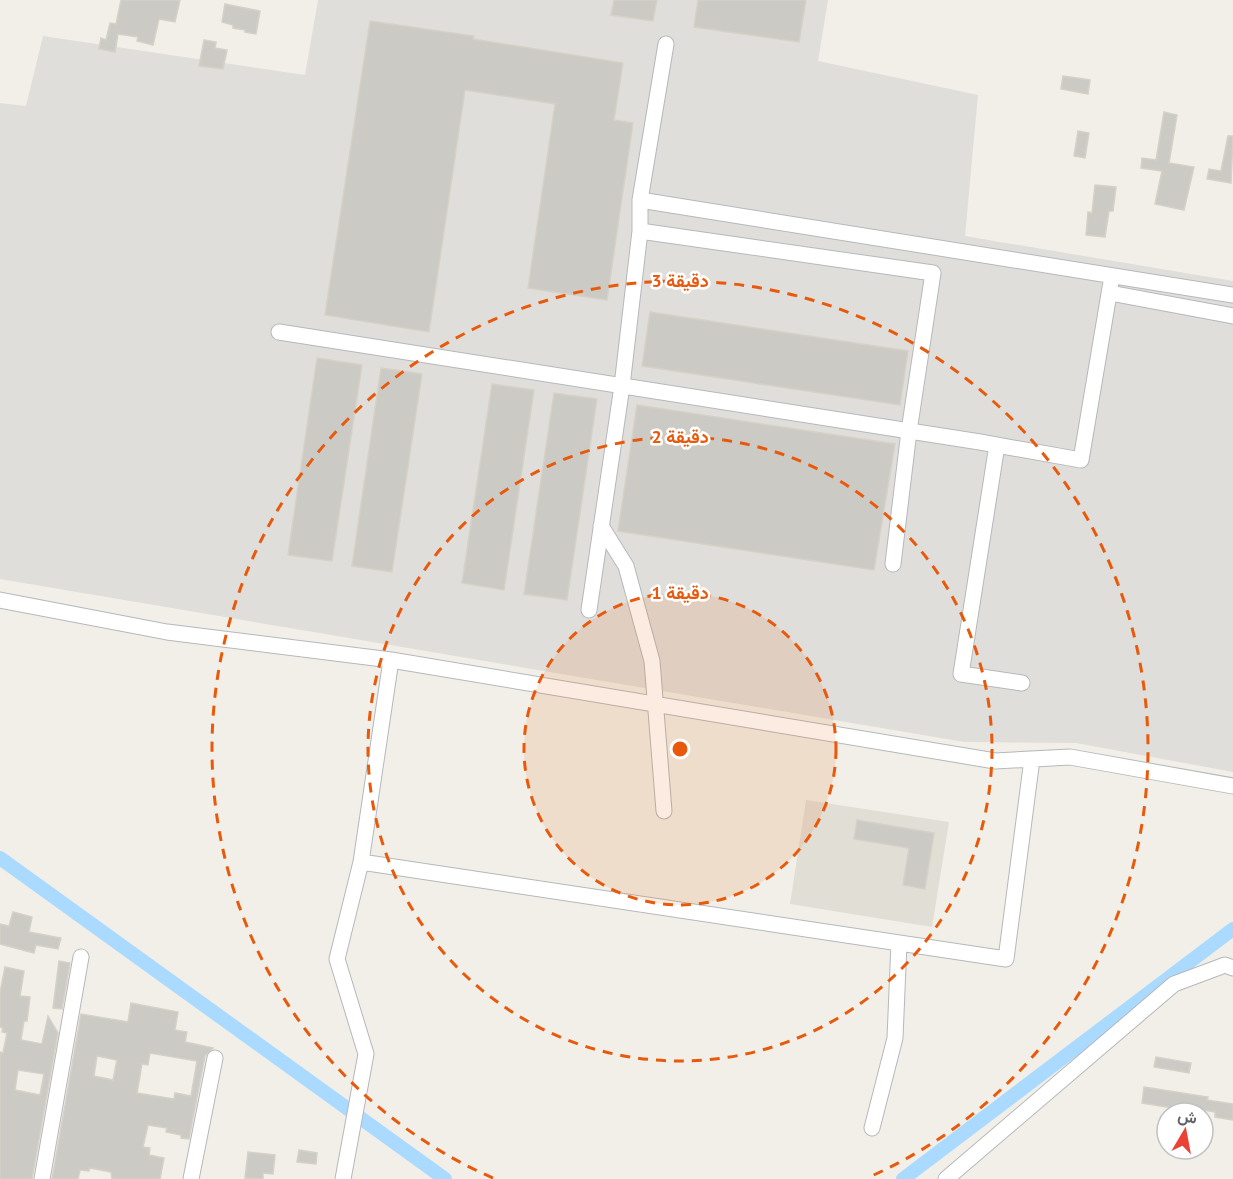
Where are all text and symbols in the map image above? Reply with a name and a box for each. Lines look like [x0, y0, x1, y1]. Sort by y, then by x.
text: 3 دقيقة [651, 269, 709, 292]
text: 2 دقيقة [651, 425, 709, 448]
text: 1 دقيقة [651, 581, 709, 604]
centre of rings [670, 739, 690, 759]
north arrow [1155, 1101, 1215, 1161]
text: ش [1176, 1105, 1199, 1128]

